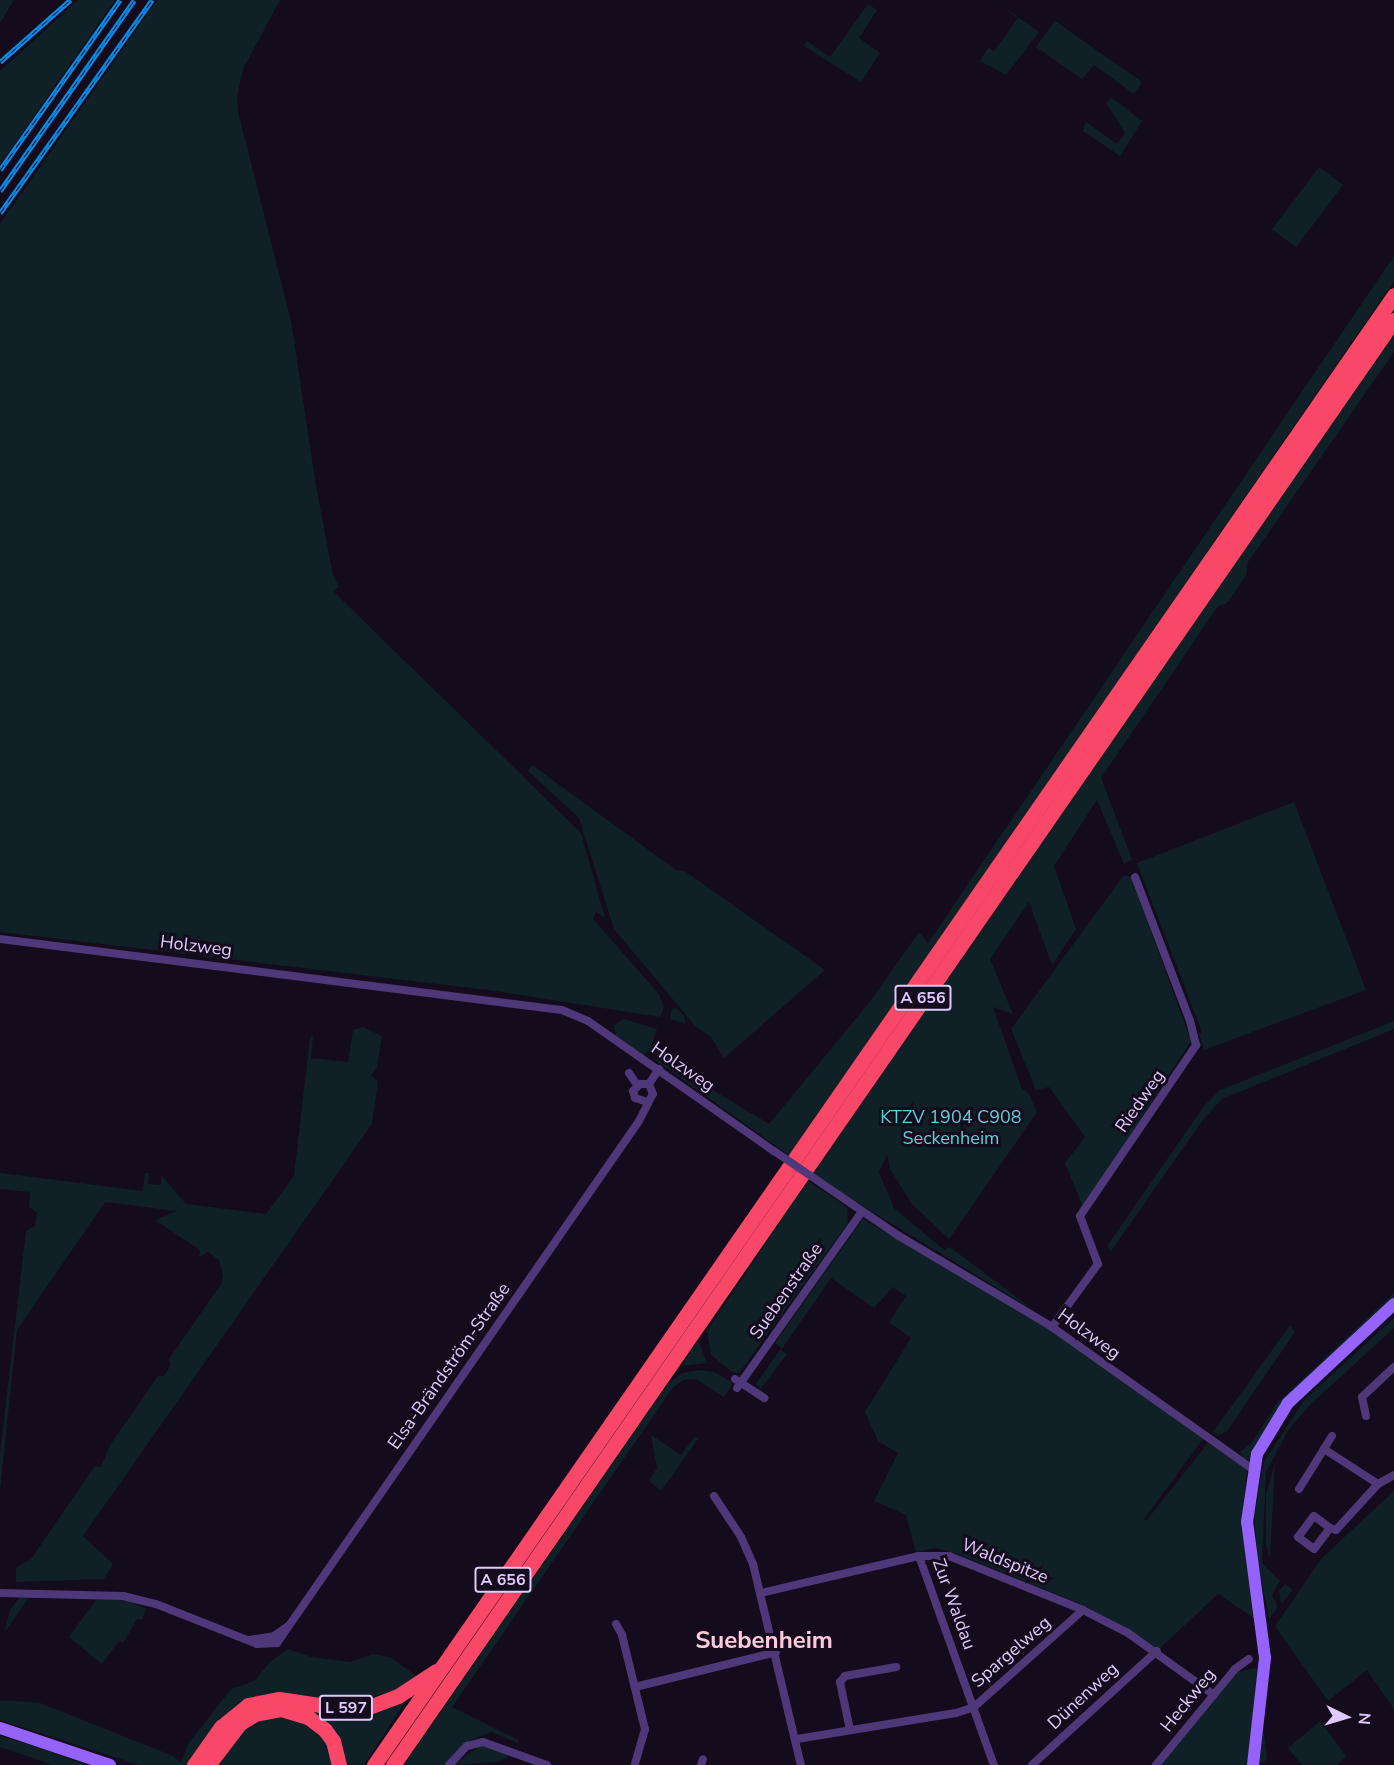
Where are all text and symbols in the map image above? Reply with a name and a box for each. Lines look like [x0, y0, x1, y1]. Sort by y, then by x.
street label: Holzweg [159, 931, 233, 961]
road number: A 656 [893, 985, 953, 1011]
street label: Holzweg [647, 1037, 719, 1097]
street label: Riedweg [1111, 1066, 1169, 1136]
park label: KTZV 1904 C908 Seckenheim [880, 1107, 1022, 1150]
street label: Suebenstraße [745, 1239, 827, 1343]
street label: Elsa-Brändström-Straße [383, 1279, 515, 1453]
street label: Holzweg [1053, 1304, 1125, 1364]
street label: Waldspitze [959, 1534, 1051, 1588]
street label: Zur Waldau [928, 1556, 980, 1652]
road number: A 656 [473, 1567, 533, 1593]
street label: Spargelweg [967, 1612, 1055, 1692]
district label: Suebenheim [695, 1627, 833, 1655]
street label: Dünenweg [1043, 1658, 1123, 1734]
street label: Heckweg [1156, 1664, 1220, 1736]
north arrow [1316, 1687, 1376, 1747]
road number: L 597 [318, 1695, 374, 1721]
text: N [1352, 1712, 1375, 1725]

